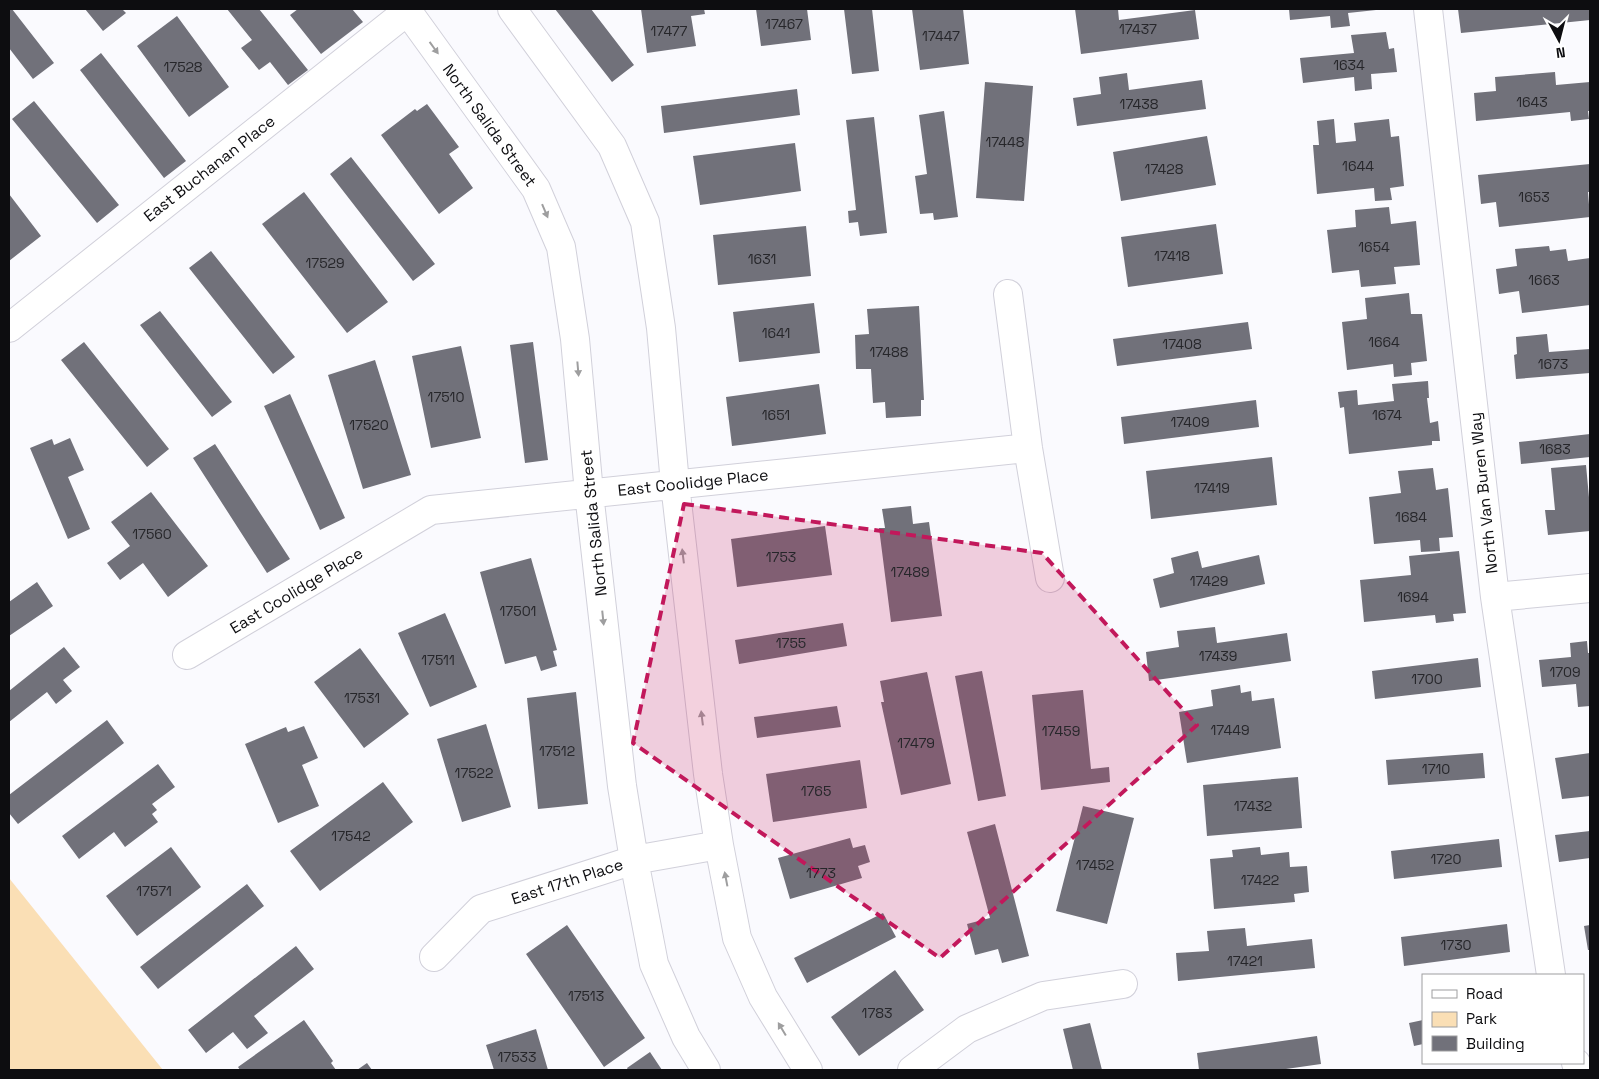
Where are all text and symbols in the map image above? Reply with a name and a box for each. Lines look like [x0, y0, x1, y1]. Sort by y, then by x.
house number: 17467 [765, 15, 803, 33]
north arrow [1534, 15, 1584, 65]
house number: 17437 [1119, 20, 1157, 38]
house number: 17477 [650, 22, 688, 40]
house number: 17447 [922, 27, 960, 45]
one-way arrow [429, 41, 439, 55]
text: N [1555, 43, 1566, 62]
house number: 1634 [1333, 56, 1365, 74]
house number: 17528 [163, 58, 203, 76]
street label: North Salida Street [438, 60, 541, 191]
house number: 1643 [1516, 93, 1548, 111]
house number: 17438 [1120, 95, 1159, 113]
street label: East Buchanan Place [139, 110, 279, 226]
house number: 17448 [985, 133, 1025, 151]
house number: 1644 [1342, 157, 1374, 175]
house number: 17428 [1145, 160, 1184, 178]
house number: 1653 [1518, 188, 1550, 206]
one-way arrow [542, 204, 550, 218]
house number: 1654 [1358, 238, 1390, 256]
house number: 17418 [1154, 247, 1190, 265]
house number: 1631 [748, 250, 776, 268]
house number: 17529 [306, 254, 345, 272]
house number: 1663 [1528, 271, 1560, 289]
house number: 1641 [762, 324, 790, 342]
house number: 1664 [1368, 333, 1400, 351]
house number: 17408 [1162, 335, 1202, 353]
house number: 17488 [869, 343, 909, 361]
house number: 1673 [1538, 355, 1568, 373]
one-way arrow [574, 361, 582, 377]
house number: 17510 [428, 388, 464, 406]
house number: 1651 [762, 406, 790, 424]
house number: 1674 [1372, 406, 1402, 424]
street label: North Van Buren Way [1465, 411, 1502, 575]
house number: 17409 [1170, 413, 1210, 431]
house number: 17520 [349, 416, 389, 434]
house number: 1683 [1539, 440, 1571, 458]
street label: North Salida Street [575, 449, 612, 597]
street label: East Coolidge Place [617, 464, 769, 501]
house number: 17419 [1194, 479, 1230, 497]
house number: 1684 [1395, 508, 1427, 526]
house number: 17560 [132, 525, 172, 543]
street label: East Coolidge Place [226, 542, 367, 638]
one-way arrow [679, 548, 687, 564]
house number: 1753 [766, 548, 796, 566]
house number: 17489 [891, 563, 929, 581]
house number: 17429 [1190, 572, 1228, 590]
house number: 1694 [1397, 588, 1429, 606]
house number: 17501 [500, 602, 536, 620]
one-way arrow [599, 610, 607, 626]
house number: 1755 [776, 634, 806, 652]
house number: 17439 [1199, 647, 1237, 665]
house number: 17511 [421, 651, 455, 669]
house number: 1709 [1549, 663, 1581, 681]
house number: 1700 [1411, 670, 1443, 688]
house number: 17531 [344, 689, 380, 707]
one-way arrow [698, 710, 706, 726]
house number: 17449 [1211, 721, 1250, 739]
house number: 17459 [1042, 722, 1080, 740]
house number: 17479 [897, 734, 935, 752]
house number: 17512 [539, 742, 575, 760]
house number: 1710 [1422, 760, 1450, 778]
house number: 17522 [455, 764, 493, 782]
house number: 1765 [801, 782, 831, 800]
house number: 17432 [1234, 797, 1272, 815]
house number: 17542 [331, 827, 371, 845]
house number: 1720 [1430, 850, 1462, 868]
street label: East 17th Place [509, 854, 626, 909]
house number: 17452 [1076, 856, 1114, 874]
house number: 1773 [806, 864, 836, 882]
one-way arrow [721, 870, 729, 886]
house number: 17422 [1241, 871, 1279, 889]
house number: 17571 [136, 882, 172, 900]
house number: 1730 [1440, 936, 1472, 954]
house number: 17421 [1227, 952, 1263, 970]
legend [1422, 974, 1584, 1064]
text: Road [1466, 984, 1503, 1003]
house number: 17513 [568, 987, 604, 1005]
house number: 1783 [862, 1004, 892, 1022]
text: Park [1466, 1009, 1497, 1028]
one-way arrow [778, 1022, 787, 1035]
text: Building [1466, 1034, 1525, 1053]
house number: 17533 [497, 1048, 537, 1066]

